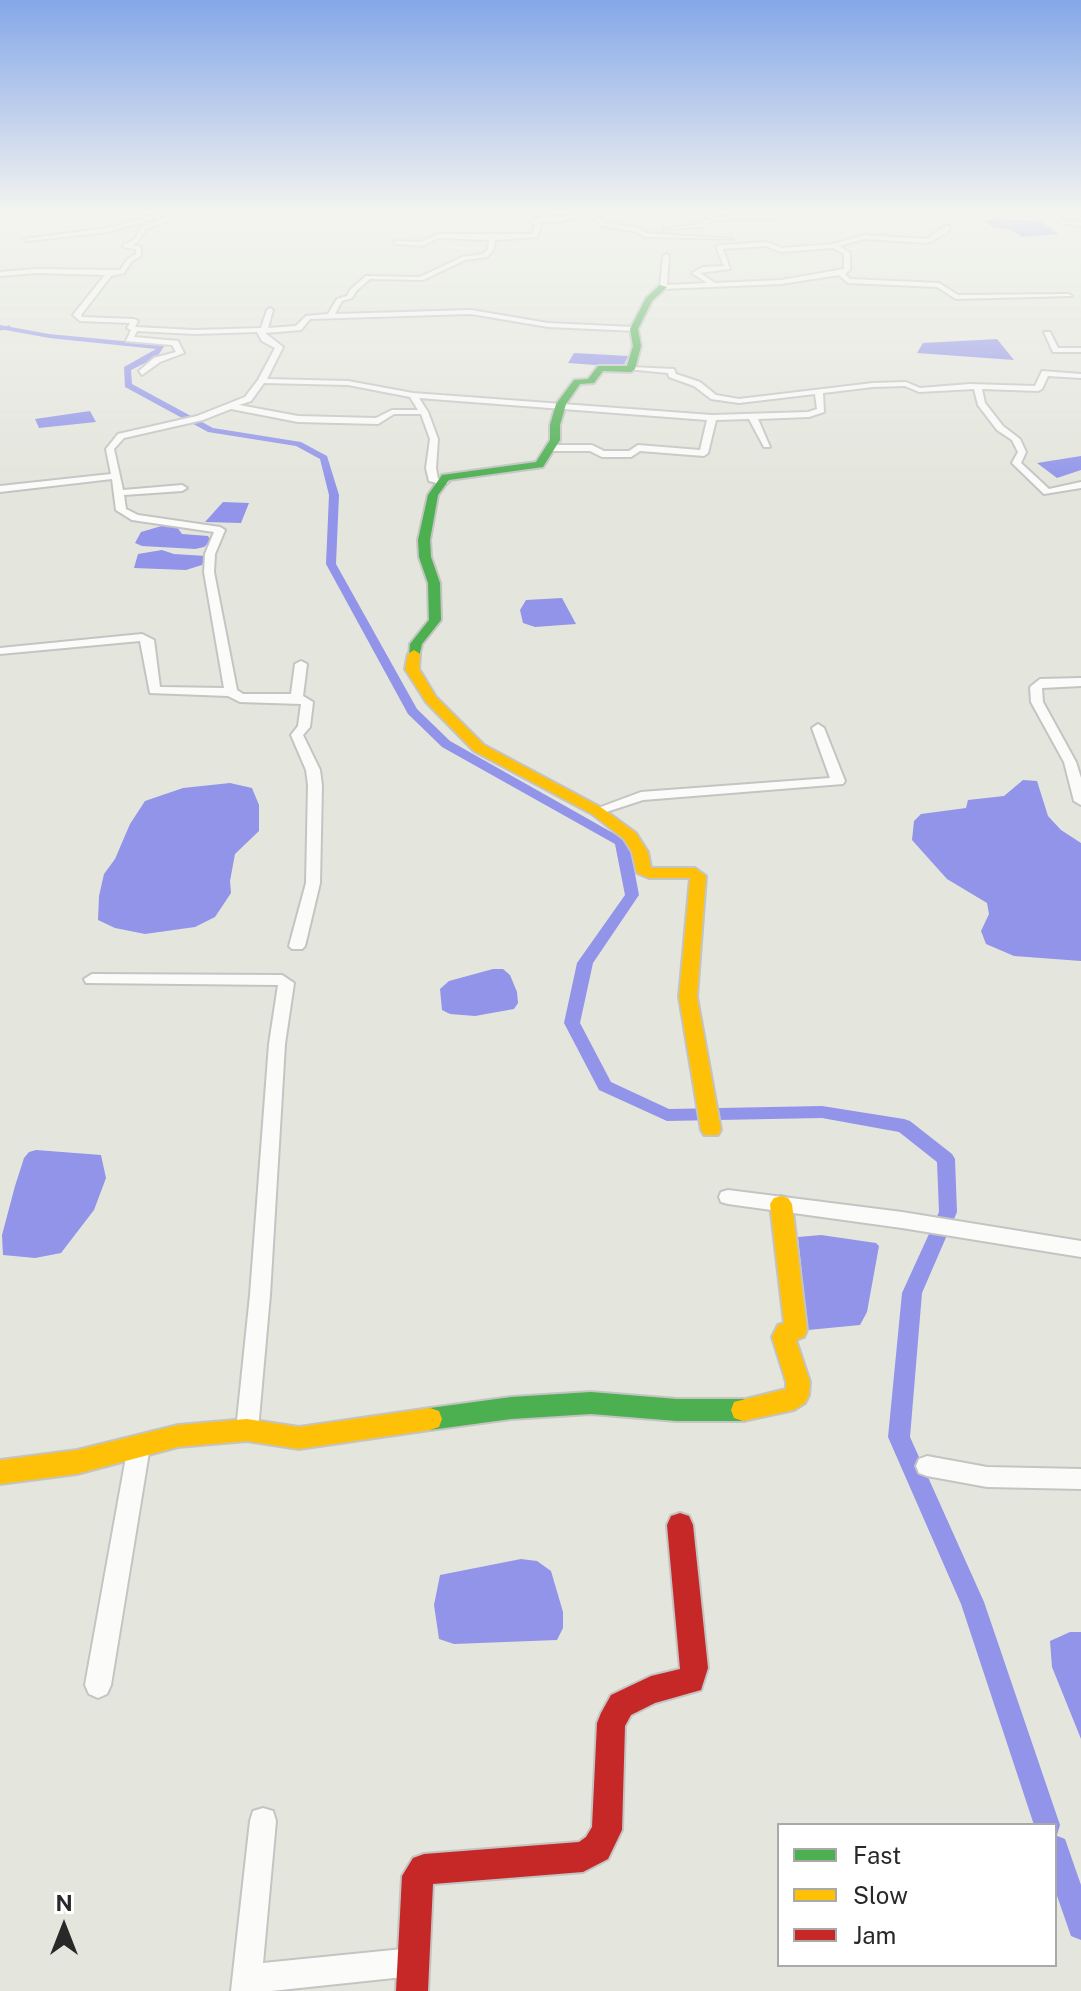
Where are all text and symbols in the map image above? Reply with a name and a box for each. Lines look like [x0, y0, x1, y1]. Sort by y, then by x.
legend [777, 1823, 1057, 1967]
text: Fast [853, 1841, 901, 1869]
text: Slow [853, 1881, 908, 1909]
north arrow [24, 1887, 104, 1967]
text: N [55, 1890, 73, 1916]
text: Jam [853, 1921, 896, 1949]

